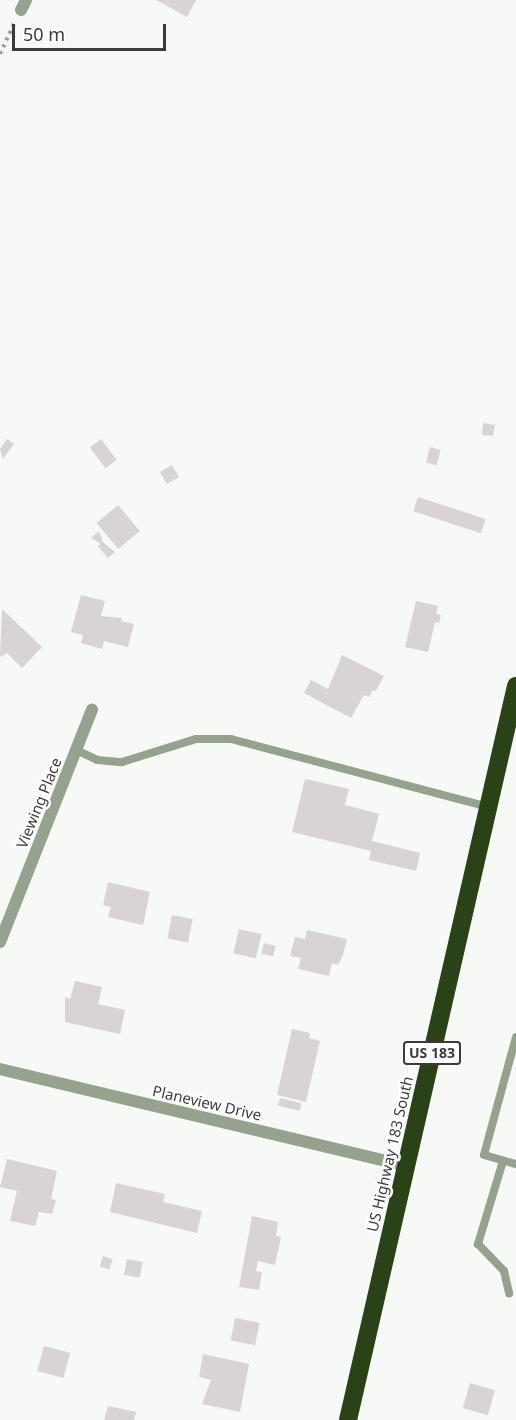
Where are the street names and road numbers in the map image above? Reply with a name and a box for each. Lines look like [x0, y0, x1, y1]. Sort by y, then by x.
street label: Viewing Place [13, 755, 65, 851]
road number: US 183 [402, 1042, 462, 1064]
street label: US Highway 183 South [363, 1074, 417, 1234]
street label: Planeview Drive [151, 1082, 263, 1124]

